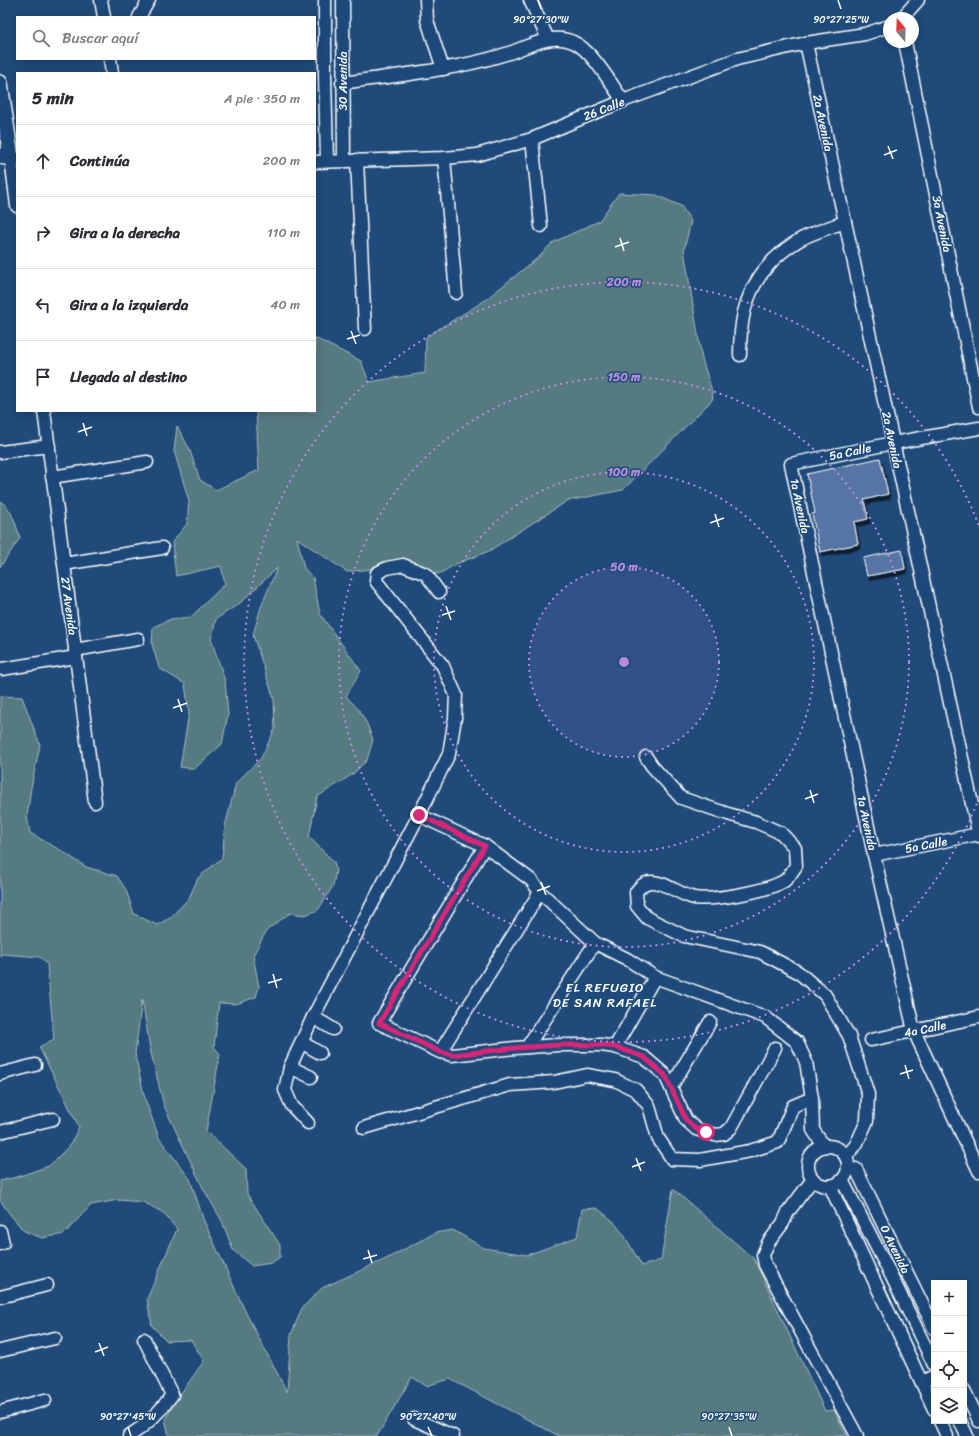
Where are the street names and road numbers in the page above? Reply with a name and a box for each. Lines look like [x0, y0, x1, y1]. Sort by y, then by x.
street label: 30 Avenida [332, 51, 354, 111]
street label: 26 Calle [580, 91, 628, 127]
street label: 2a Avenida [806, 92, 840, 154]
street label: 3a Avenida [926, 194, 958, 254]
street label: 2a Avenida [875, 409, 909, 471]
street label: 5a Calle [827, 437, 873, 467]
street label: 1a Avenida [783, 476, 817, 536]
street label: 27 Avenida [54, 575, 84, 637]
street label: 1a Avenida [850, 793, 884, 853]
street label: 5a Calle [903, 830, 949, 860]
street label: 4a Calle [902, 1014, 948, 1044]
street label: 0 Avenida [874, 1221, 916, 1277]

